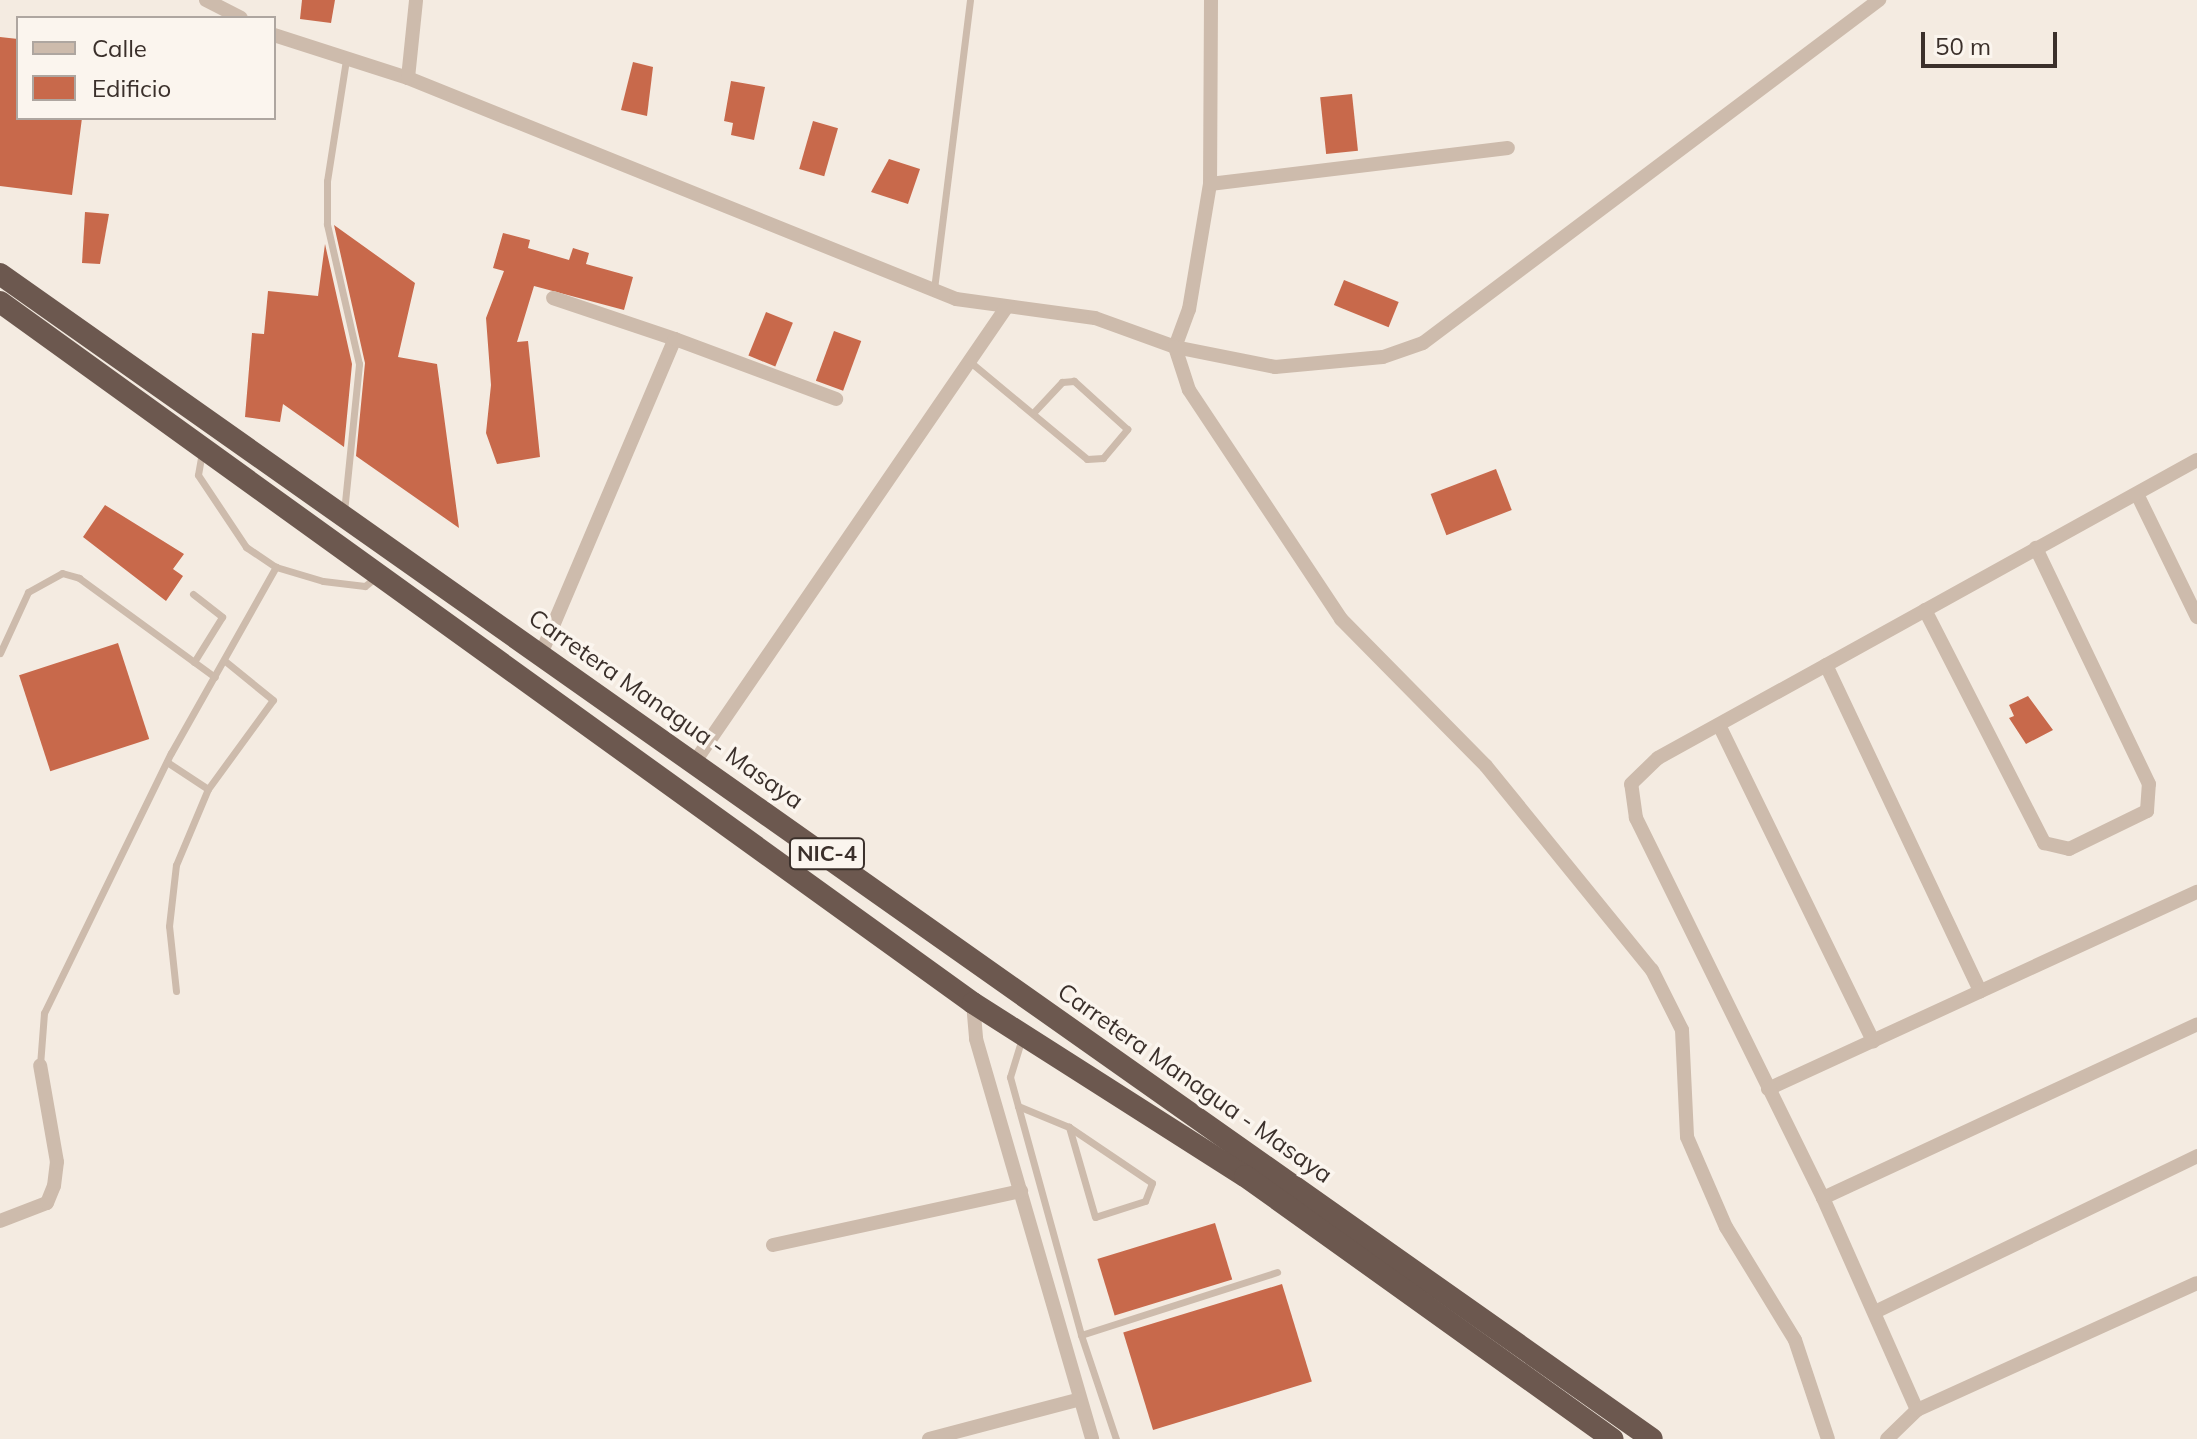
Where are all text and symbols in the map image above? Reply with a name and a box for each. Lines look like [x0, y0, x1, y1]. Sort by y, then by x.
legend [16, 16, 276, 120]
scale bar [1925, 16, 2061, 66]
text: 50 m [1935, 31, 1991, 61]
text: Calle [92, 33, 147, 63]
text: Edificio [92, 73, 171, 103]
street label: Carretera Managua - Masaya [523, 603, 809, 815]
road number: NIC-4 [787, 836, 867, 872]
street label: Carretera Managua - Masaya [1052, 977, 1338, 1189]

